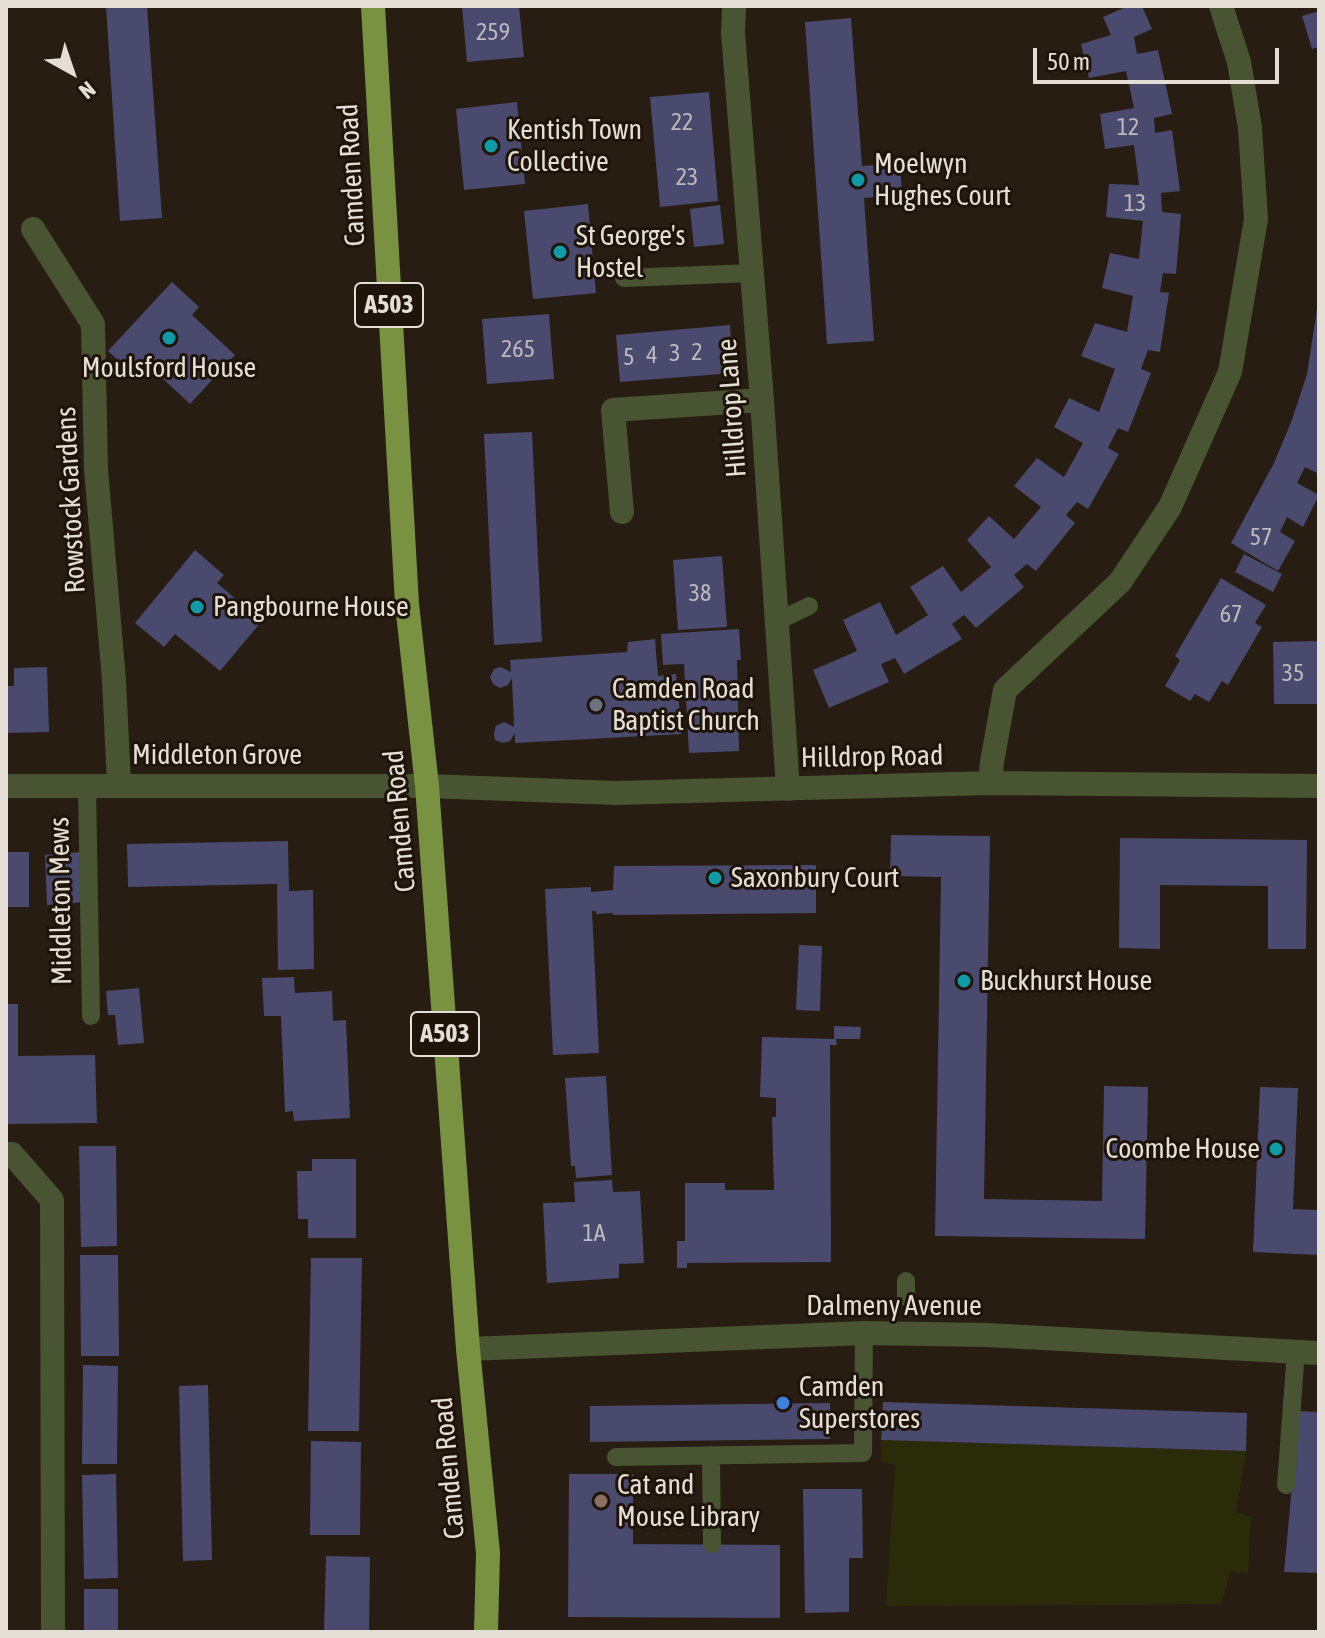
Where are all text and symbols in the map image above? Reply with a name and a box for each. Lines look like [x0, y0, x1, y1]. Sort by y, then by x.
house number: 259 [476, 18, 510, 46]
north arrow [32, 32, 112, 112]
scale bar [1037, 32, 1283, 82]
text: 50 m [1047, 48, 1090, 75]
text: N [74, 76, 101, 105]
street label: Camden Road [331, 103, 373, 247]
house number: 22 [671, 108, 693, 136]
place label: Kentish Town Collective [507, 113, 642, 179]
house number: 12 [1117, 113, 1139, 141]
marker: Kentish Town Collective [482, 137, 500, 155]
place label: Moelwyn Hughes Court [874, 147, 1011, 213]
house number: 23 [676, 163, 698, 191]
marker: Moelwyn Hughes Court [849, 171, 867, 189]
house number: 13 [1124, 189, 1146, 217]
place label: St George's Hostel [576, 219, 685, 285]
marker: St George's Hostel [551, 243, 569, 261]
road number: A503 [355, 283, 423, 327]
marker: Moulsford House [160, 329, 178, 347]
house number: 265 [501, 335, 535, 363]
street label: Hilldrop Lane [710, 337, 754, 479]
house number: 2 [691, 338, 703, 366]
house number: 3 [669, 339, 681, 367]
house number: 4 [646, 341, 658, 369]
house number: 5 [623, 343, 635, 371]
place label: Moulsford House [82, 351, 256, 385]
street label: Rowstock Gardens [49, 406, 93, 594]
house number: 57 [1250, 523, 1272, 551]
house number: 38 [689, 579, 711, 607]
place label: Pangbourne House [213, 590, 409, 624]
marker: Pangbourne House [188, 598, 206, 616]
house number: 67 [1220, 600, 1242, 628]
house number: 35 [1282, 659, 1304, 687]
place label: Camden Road Baptist Church [612, 672, 760, 738]
marker: Camden Road Baptist Church [587, 696, 605, 714]
street label: Middleton Grove [132, 738, 302, 772]
street label: Hilldrop Road [800, 739, 944, 775]
street label: Camden Road [377, 748, 423, 894]
street label: Middleton Mews [43, 817, 79, 985]
place label: Saxonbury Court [731, 861, 899, 895]
marker: Saxonbury Court [706, 869, 724, 887]
place label: Buckhurst House [980, 964, 1152, 998]
marker: Buckhurst House [955, 972, 973, 990]
road number: A503 [411, 1012, 479, 1056]
place label: Coombe House [1106, 1132, 1260, 1166]
marker: Coombe House [1267, 1140, 1285, 1158]
house number: 1A [582, 1219, 606, 1247]
street label: Dalmeny Avenue [806, 1289, 982, 1323]
place label: Camden Superstores [799, 1370, 920, 1436]
marker: Camden Superstores [774, 1394, 792, 1412]
street label: Camden Road [426, 1395, 472, 1541]
place label: Cat and Mouse Library [617, 1468, 760, 1534]
marker: Cat and Mouse Library [592, 1492, 610, 1510]

